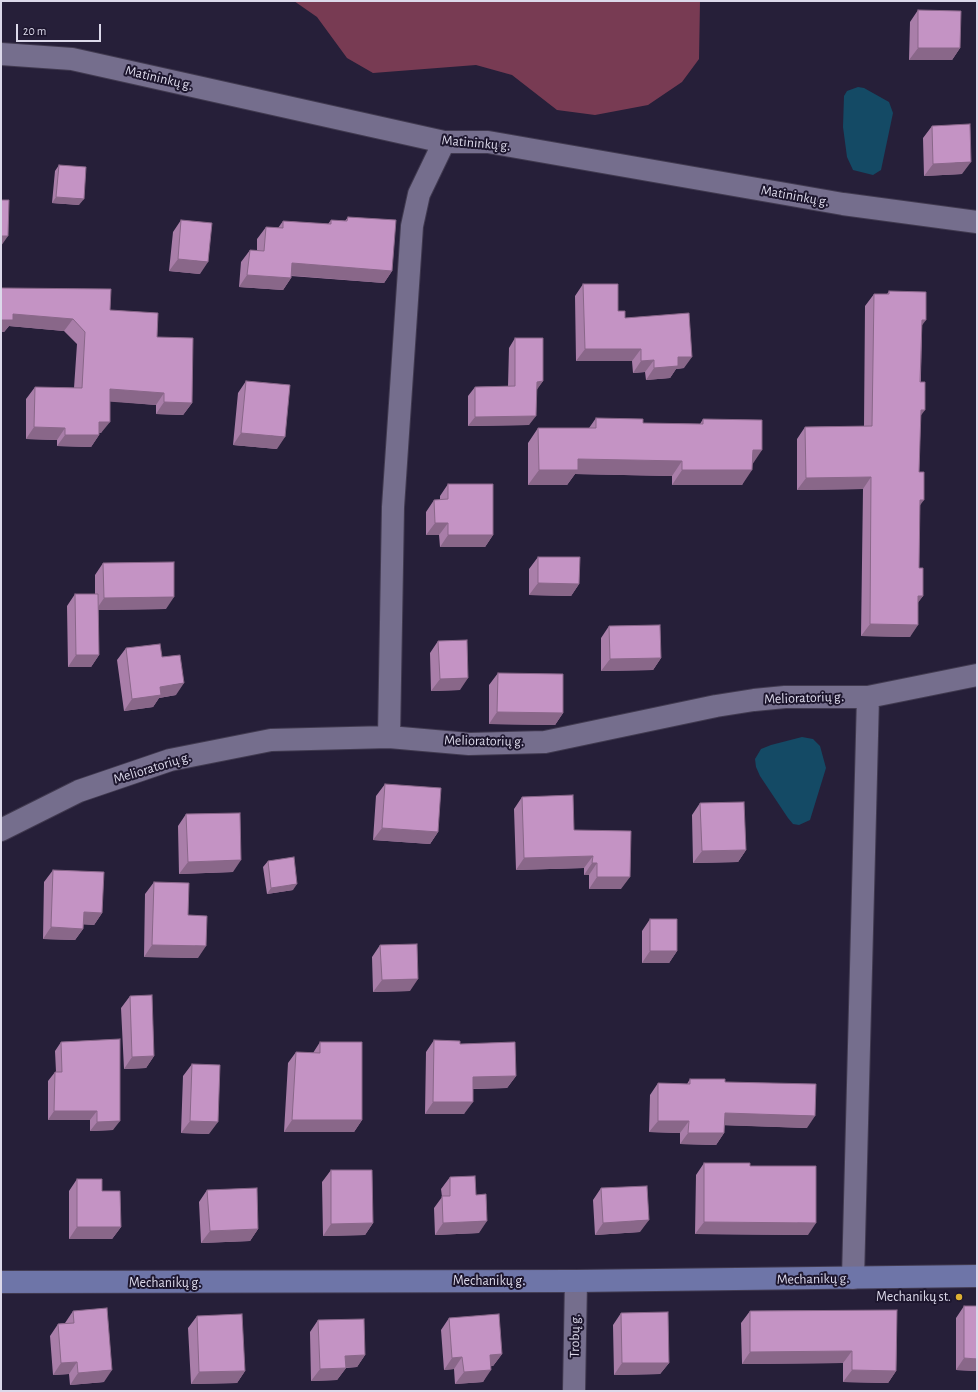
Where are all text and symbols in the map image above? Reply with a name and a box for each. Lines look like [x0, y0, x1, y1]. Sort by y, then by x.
scale bar [18, 16, 103, 42]
text: 20 m [23, 25, 46, 37]
street label: Matininkų g. [124, 62, 194, 94]
street label: Matininkų g. [441, 132, 511, 154]
street label: Matininkų g. [760, 182, 830, 210]
street label: Melioratorių g. [764, 688, 844, 708]
street label: Melioratorių g. [444, 732, 524, 750]
street label: Melioratorių g. [111, 748, 193, 788]
street label: Mechanikų g. [777, 1270, 849, 1288]
street label: Mechanikų g. [453, 1273, 525, 1289]
street label: Mechanikų g. [129, 1275, 201, 1291]
place label: Mechanikų st. [876, 1289, 951, 1305]
marker: Mechanikų st. [954, 1292, 964, 1302]
street label: Trobų g. [566, 1314, 584, 1358]

